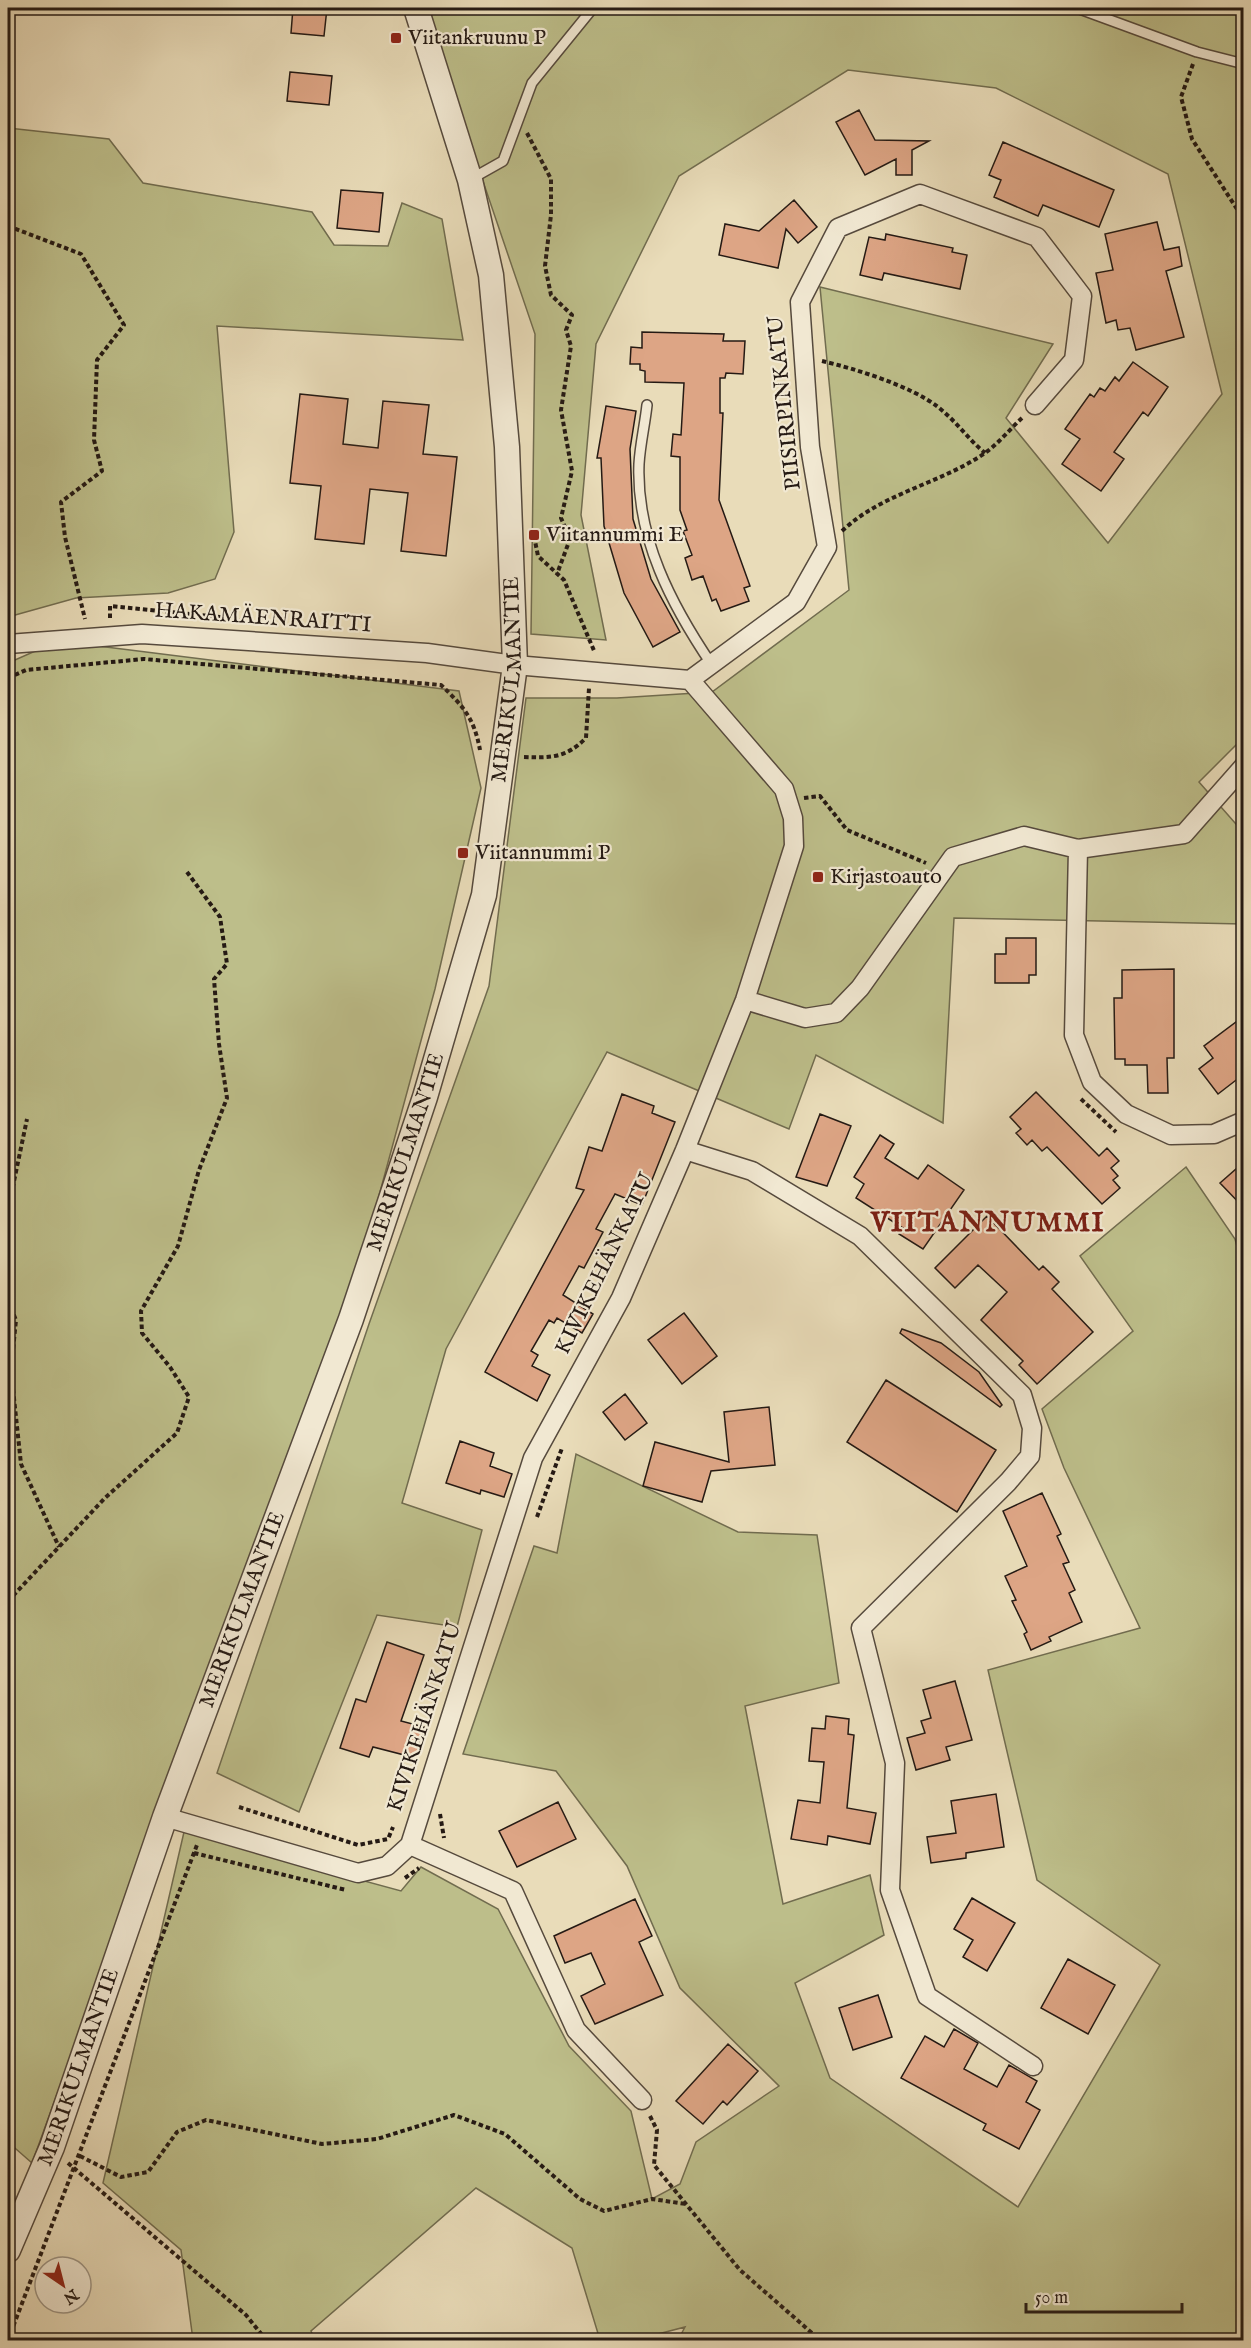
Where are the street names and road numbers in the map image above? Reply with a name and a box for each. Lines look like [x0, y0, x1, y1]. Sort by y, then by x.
street label: PIISIRPINKATU [762, 314, 808, 492]
street label: MERIKULMANTIE [485, 576, 529, 784]
street label: HAKAMÄENRAITTI [154, 596, 372, 640]
street label: MERIKULMANTIE [360, 1050, 451, 1255]
street label: KIVIKEHÄNKATU [549, 1168, 661, 1359]
street label: MERIKULMANTIE [193, 1508, 292, 1712]
street label: KIVIKEHÄNKATU [381, 1618, 469, 1816]
street label: MERIKULMANTIE [31, 1965, 126, 2171]

